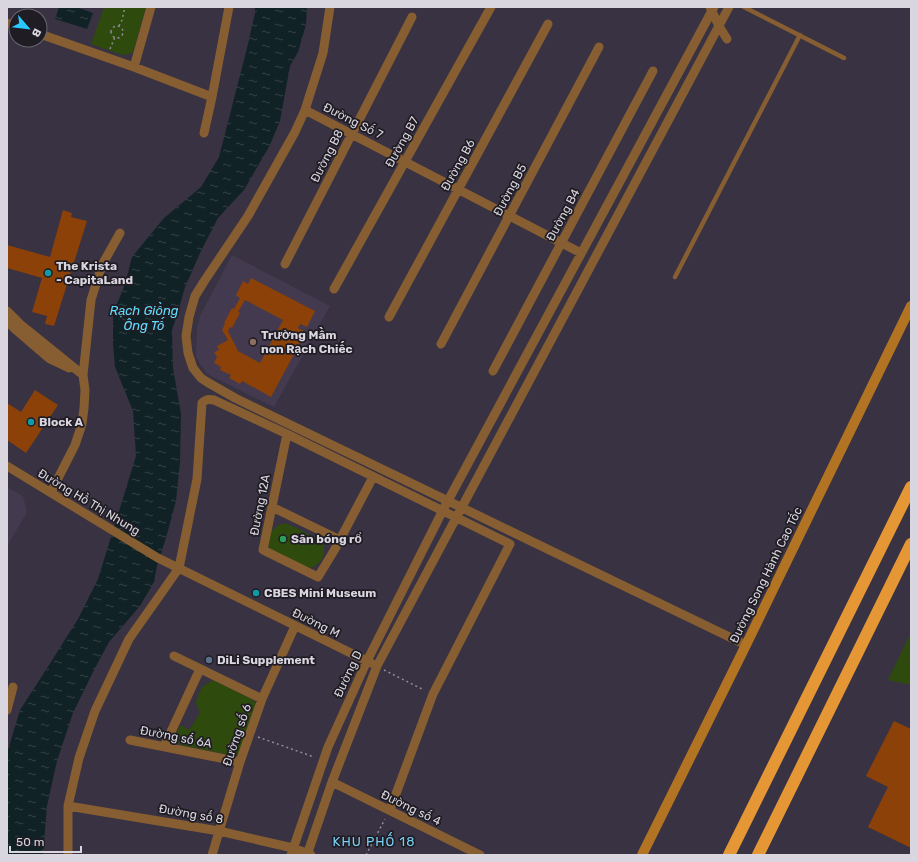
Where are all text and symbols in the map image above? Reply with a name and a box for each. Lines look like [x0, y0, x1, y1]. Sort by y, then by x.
north arrow [8, 8, 48, 48]
text: B [29, 26, 44, 39]
street label: Đường Số 7 [321, 99, 385, 142]
street label: Đường B7 [382, 114, 422, 170]
street label: Đường B8 [308, 127, 346, 185]
street label: Đường B6 [438, 137, 478, 193]
street label: Đường B5 [490, 162, 530, 218]
street label: Đường B4 [543, 186, 583, 244]
place label: The Krista - CapitaLand [56, 259, 133, 287]
marker: The Krista - CapitaLand [43, 268, 53, 278]
water label: Rạch Giồng Ông Tố [109, 302, 179, 334]
place label: Trường Mầm non Rạch Chiếc [261, 327, 353, 356]
marker: Trường Mầm non Rạch Chiếc [248, 337, 258, 347]
place label: Block A [39, 415, 84, 429]
marker: Block A [26, 417, 36, 427]
street label: Đường Hồ Thị Nhung [35, 465, 143, 538]
street label: Đường 12A [247, 473, 273, 537]
street label: Đường Song Hành Cao Tốc [726, 504, 805, 645]
place label: Sân bóng rổ [291, 532, 362, 546]
marker: Sân bóng rổ [278, 534, 288, 544]
place label: CBES Mini Museum [264, 586, 376, 600]
marker: CBES Mini Museum [251, 588, 261, 598]
street label: Đường M [290, 605, 342, 641]
street label: Đường D [331, 648, 365, 700]
place label: DiLi Supplement [217, 653, 315, 667]
marker: DiLi Supplement [204, 655, 214, 665]
street label: Đường số 6 [219, 702, 254, 768]
street label: Đường số 6A [139, 723, 213, 751]
street label: Đường số 4 [379, 787, 444, 829]
street label: Đường số 8 [158, 801, 224, 827]
scale bar [10, 828, 81, 854]
district label: KHU PHỐ 18 [333, 832, 415, 849]
text: 50 m [16, 835, 44, 849]

